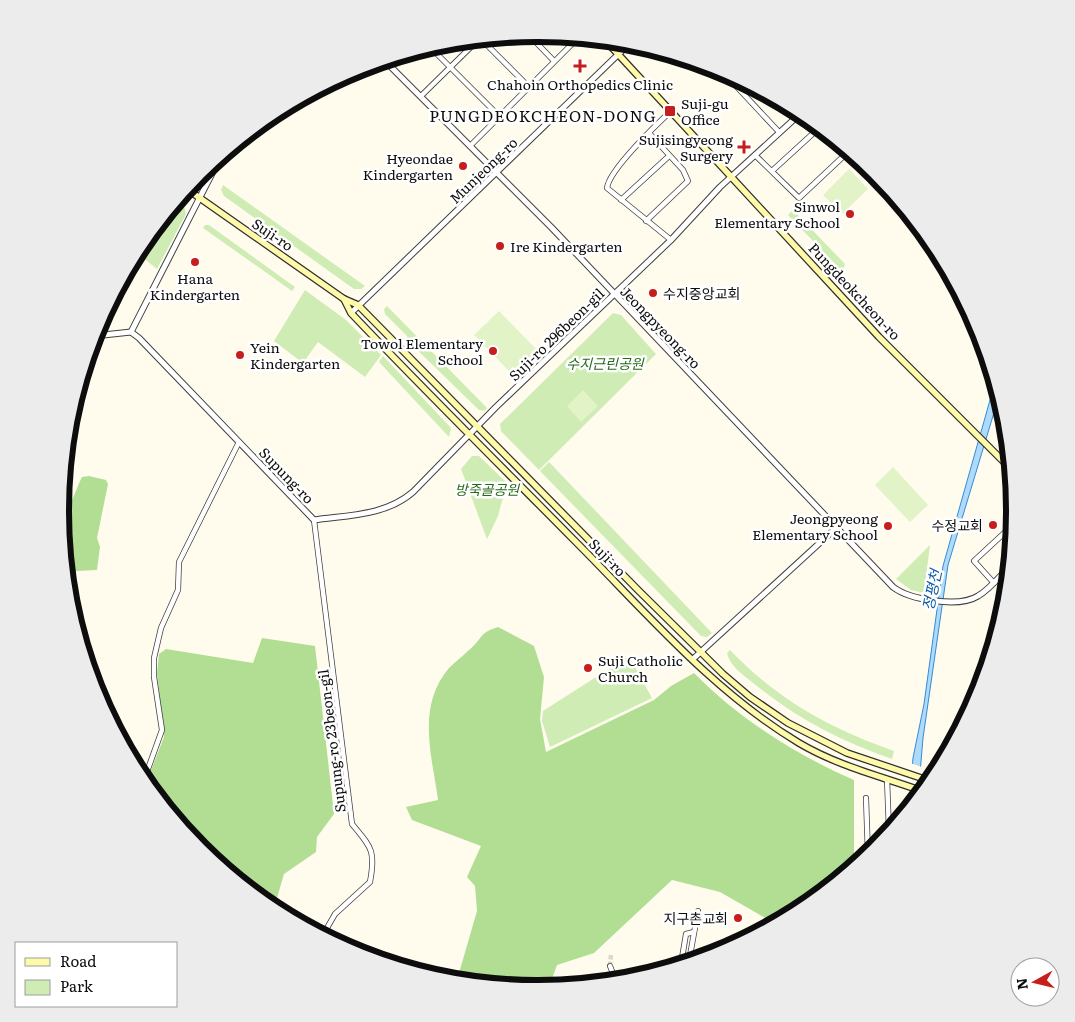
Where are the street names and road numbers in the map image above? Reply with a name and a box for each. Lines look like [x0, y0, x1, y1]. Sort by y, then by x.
street label: Munjeong-ro [445, 132, 521, 208]
street label: Suji-ro [248, 213, 298, 255]
street label: Pungdeokcheon-ro [805, 238, 905, 344]
street label: Jeongpyeong-ro [616, 281, 706, 373]
street label: Suji-ro 296beon-gil [504, 283, 608, 385]
street label: Supung-ro [255, 442, 319, 508]
street label: Suji-ro [585, 534, 631, 580]
street label: Supung-ro 23beon-gil [312, 668, 350, 814]

